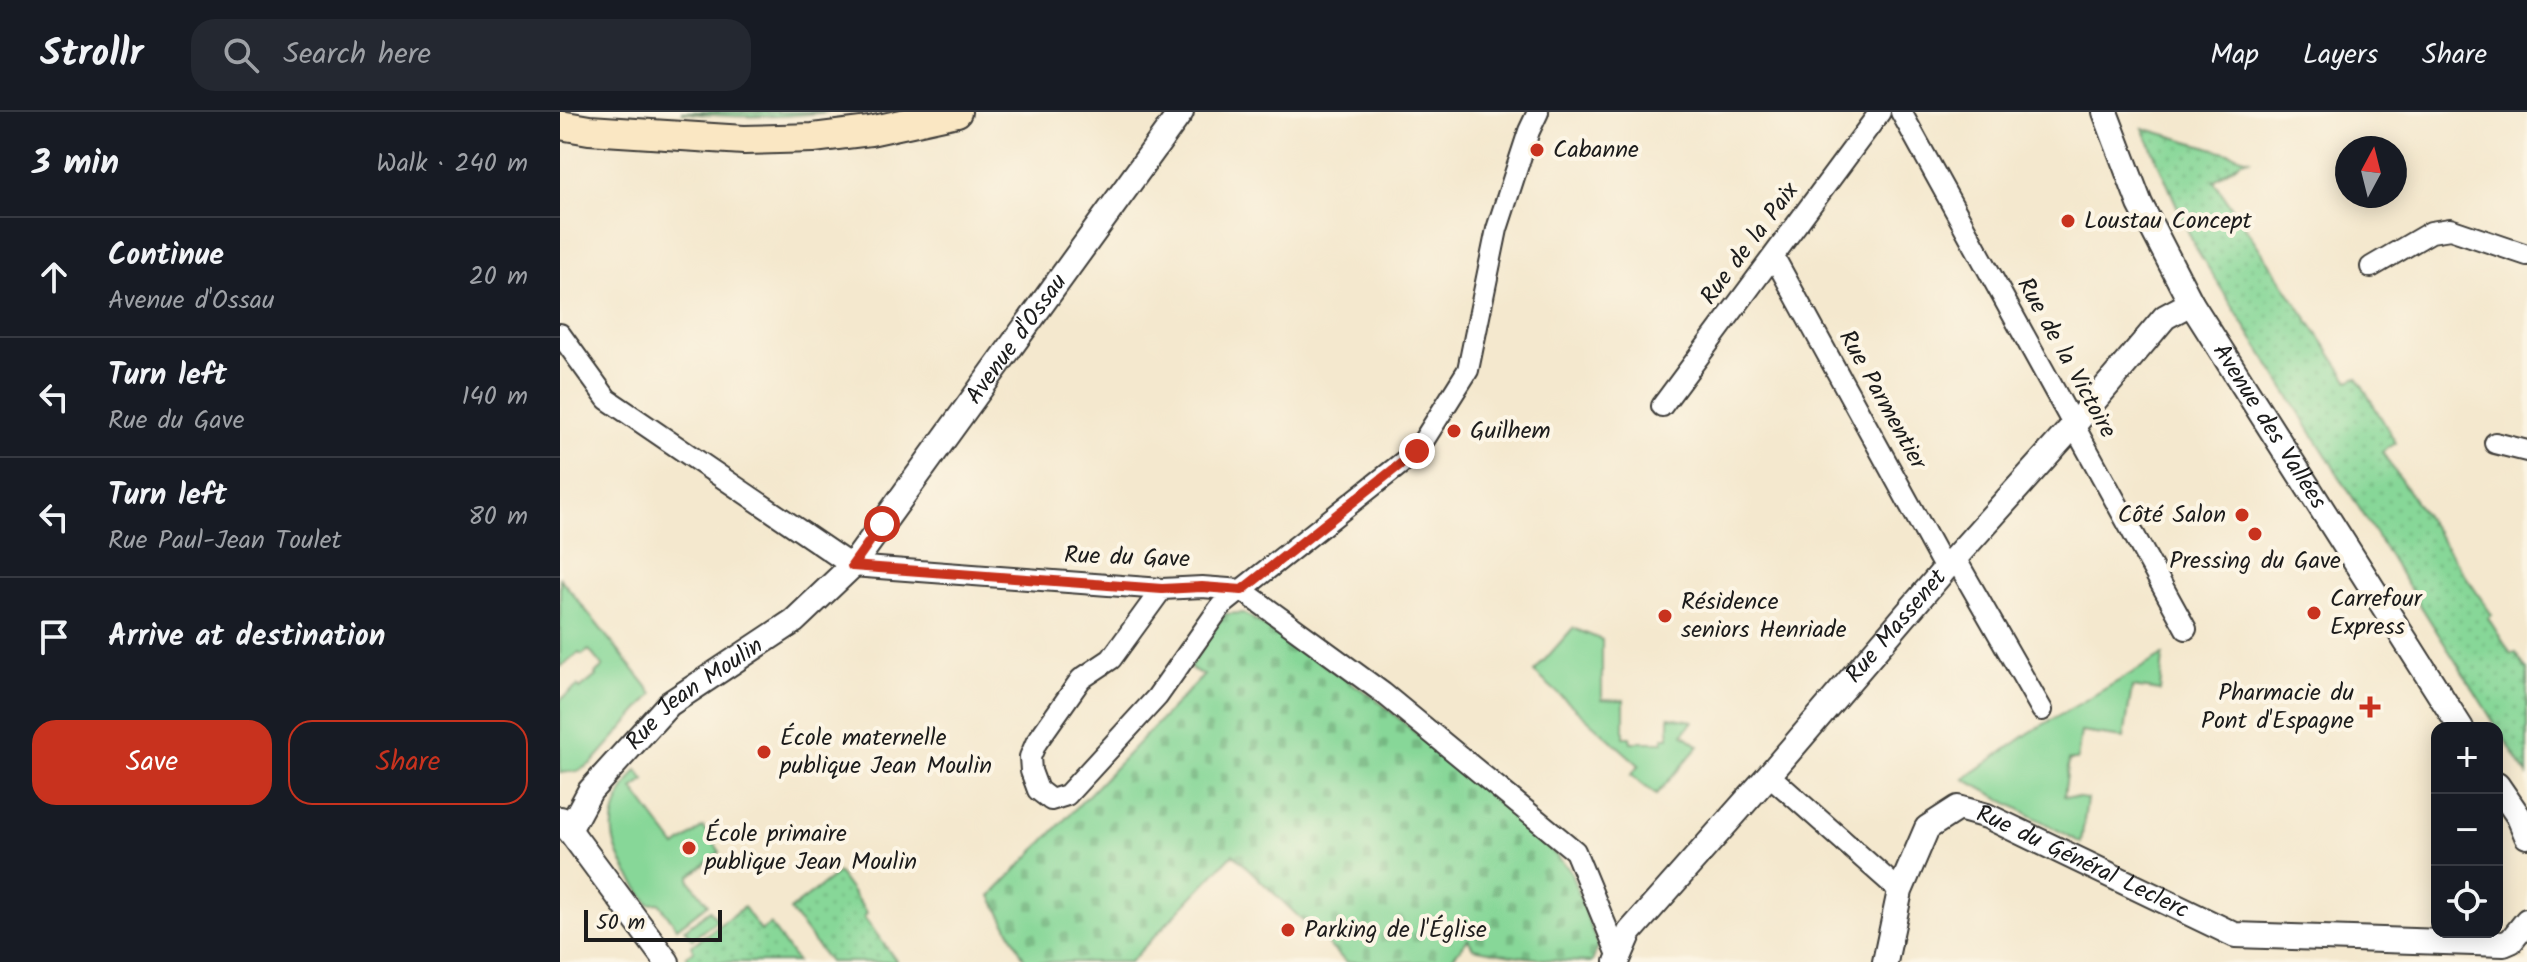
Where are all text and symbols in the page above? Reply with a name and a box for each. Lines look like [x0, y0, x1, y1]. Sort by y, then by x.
search box [191, 19, 751, 91]
text: Strollr [40, 25, 143, 85]
text: Search here [283, 31, 431, 79]
icon: search [219, 33, 263, 77]
text: Map [2210, 33, 2259, 78]
text: Layers [2303, 33, 2378, 78]
text: Share [2422, 33, 2487, 78]
place label: Cabanne [1553, 131, 1639, 170]
north arrow [2335, 136, 2407, 208]
text: 3 min [32, 137, 119, 191]
marker: Cabanne [1528, 141, 1546, 159]
text: Walk · 240 m [376, 143, 528, 185]
street label: Rue de la Paix [1691, 174, 1810, 314]
place label: Loustau Concept [2084, 202, 2252, 241]
marker: Loustau Concept [2059, 212, 2077, 230]
text: Continue [108, 232, 224, 280]
icon: ahead [32, 255, 76, 299]
text: 20 m [469, 256, 528, 298]
street label: Avenue d'Ossau [956, 265, 1078, 413]
street label: Rue de la Victoire [2006, 270, 2127, 446]
text: Avenue d'Ossau [108, 280, 275, 322]
street label: Rue Parmentier [1827, 323, 1938, 479]
street label: Avenue des Vallées [2202, 336, 2337, 517]
text: Turn left [108, 352, 227, 400]
icon: left [32, 375, 76, 419]
text: 140 m [461, 376, 528, 418]
text: Rue du Gave [108, 400, 244, 442]
place label: Guilhem [1470, 412, 1551, 451]
marker: Guilhem [1445, 422, 1463, 440]
route end [1399, 433, 1435, 469]
text: Turn left [108, 472, 227, 520]
icon: left [32, 495, 76, 539]
text: 80 m [468, 496, 528, 538]
place label: Côté Salon [2118, 496, 2226, 535]
route start [864, 506, 900, 542]
marker: Côté Salon [2233, 506, 2251, 524]
text: Rue Paul-Jean Toulet [108, 520, 342, 562]
marker: Pressing du Gave [2246, 525, 2264, 543]
street label: Rue du Gave [1063, 536, 1191, 580]
place label: Pressing du Gave [2169, 542, 2341, 581]
street label: Rue Massenet [1836, 560, 1957, 692]
place label: Carrefour Express [2330, 580, 2424, 647]
place label: Résidence seniors Henriade [1681, 583, 1847, 650]
marker: Carrefour Express [2305, 604, 2323, 622]
marker: Résidence seniors Henriade [1656, 607, 1674, 625]
text: Arrive at destination [108, 613, 385, 661]
icon: arrive [32, 615, 76, 659]
street label: Rue Jean Moulin [616, 627, 771, 760]
place label: Pharmacie du Pont d'Espagne [2201, 674, 2354, 741]
marker: Pharmacie du Pont d'Espagne [2361, 698, 2379, 716]
place label: École maternelle publique Jean Moulin [779, 719, 992, 786]
button: Save [32, 720, 272, 805]
button: Share [288, 720, 528, 805]
map controls [2431, 722, 2503, 938]
button: + [2431, 722, 2503, 794]
marker: École maternelle publique Jean Moulin [755, 743, 773, 761]
street label: Rue du Général Leclerc [1972, 794, 2196, 930]
button: − [2431, 794, 2503, 866]
place label: École primaire publique Jean Moulin [704, 815, 917, 882]
marker: École primaire publique Jean Moulin [680, 839, 698, 857]
button: locate [2431, 866, 2503, 938]
scale bar [584, 906, 722, 942]
text: 50 m [596, 906, 645, 941]
place label: Parking de l'Église [1304, 911, 1487, 950]
marker: Parking de l'Église [1279, 921, 1297, 939]

